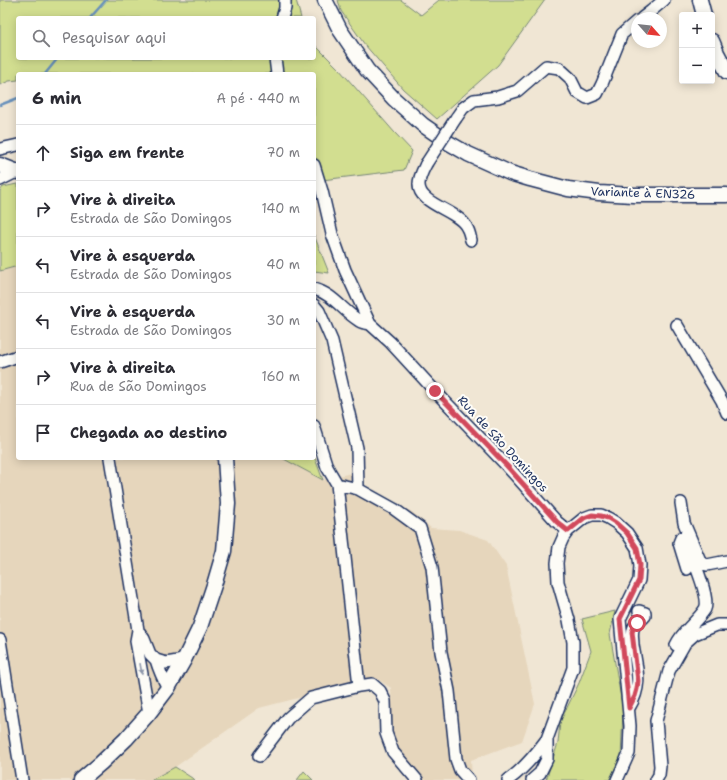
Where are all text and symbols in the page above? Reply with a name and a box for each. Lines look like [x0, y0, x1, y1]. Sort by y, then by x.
north arrow [631, 12, 667, 48]
map controls [679, 12, 715, 84]
button: + [679, 12, 715, 48]
search box [16, 16, 316, 60]
icon: search [30, 27, 52, 49]
text: Pesquisar aqui [62, 28, 166, 48]
button: − [679, 48, 715, 84]
text: 6 min [32, 87, 82, 109]
text: A pé · 440 m [216, 90, 300, 107]
icon: ahead [32, 142, 54, 164]
text: Siga em frente [70, 143, 185, 163]
text: 70 m [266, 144, 300, 161]
street label: Variante à EN326 [590, 183, 696, 203]
text: Vire à direita [70, 190, 175, 210]
icon: right [32, 198, 54, 220]
text: 140 m [261, 200, 300, 217]
text: Estrada de São Domingos [70, 210, 232, 227]
text: Vire à esquerda [70, 246, 195, 266]
icon: left [32, 254, 54, 276]
text: 40 m [266, 256, 300, 273]
text: Estrada de São Domingos [70, 266, 232, 283]
text: Vire à esquerda [70, 302, 195, 322]
icon: left [32, 310, 54, 332]
text: 30 m [266, 312, 300, 329]
text: Estrada de São Domingos [70, 322, 232, 339]
text: Vire à direita [70, 358, 175, 378]
icon: right [32, 366, 54, 388]
text: 160 m [262, 368, 300, 385]
text: Rua de São Domingos [70, 378, 207, 395]
route end [426, 382, 444, 400]
street label: Rua de São Domingos [454, 392, 552, 496]
icon: arrive [32, 422, 54, 444]
text: Chegada ao destino [70, 423, 227, 443]
route start [628, 614, 646, 632]
one-way arrow [138, 662, 144, 675]

